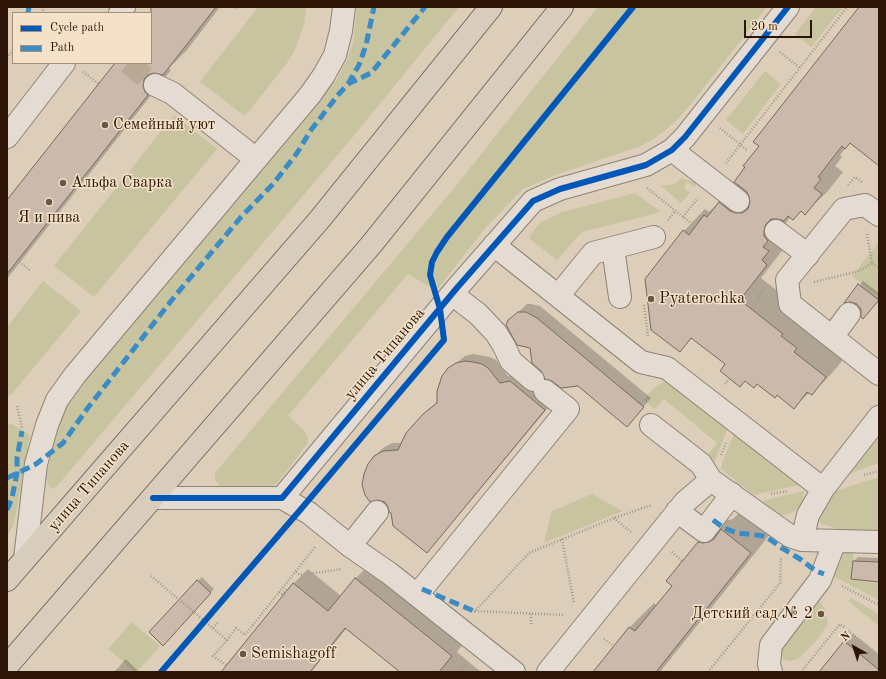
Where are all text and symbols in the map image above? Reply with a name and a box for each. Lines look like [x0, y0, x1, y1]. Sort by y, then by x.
legend [12, 12, 152, 64]
scale bar [746, 12, 814, 38]
text: 20 m [751, 21, 778, 33]
text: Cycle path [50, 22, 104, 34]
text: Path [50, 42, 74, 54]
place label: Семейный уют [113, 115, 215, 135]
marker: Семейный уют [100, 120, 110, 130]
place label: Альфа Сварка [71, 173, 172, 193]
marker: Альфа Сварка [58, 178, 68, 188]
marker: Я и пива [44, 197, 54, 207]
place label: Я и пива [18, 208, 80, 228]
place label: Pyaterochka [659, 289, 745, 309]
marker: Pyaterochka [646, 294, 656, 304]
street label: улица Типанова [341, 304, 429, 404]
street label: улица Типанова [44, 437, 134, 535]
place label: Детский сад № 2 [691, 604, 813, 624]
marker: Детский сад № 2 [816, 609, 826, 619]
north arrow [834, 627, 874, 667]
text: N [839, 630, 853, 644]
place label: Semishagoff [251, 644, 336, 664]
marker: Semishagoff [238, 649, 248, 659]

